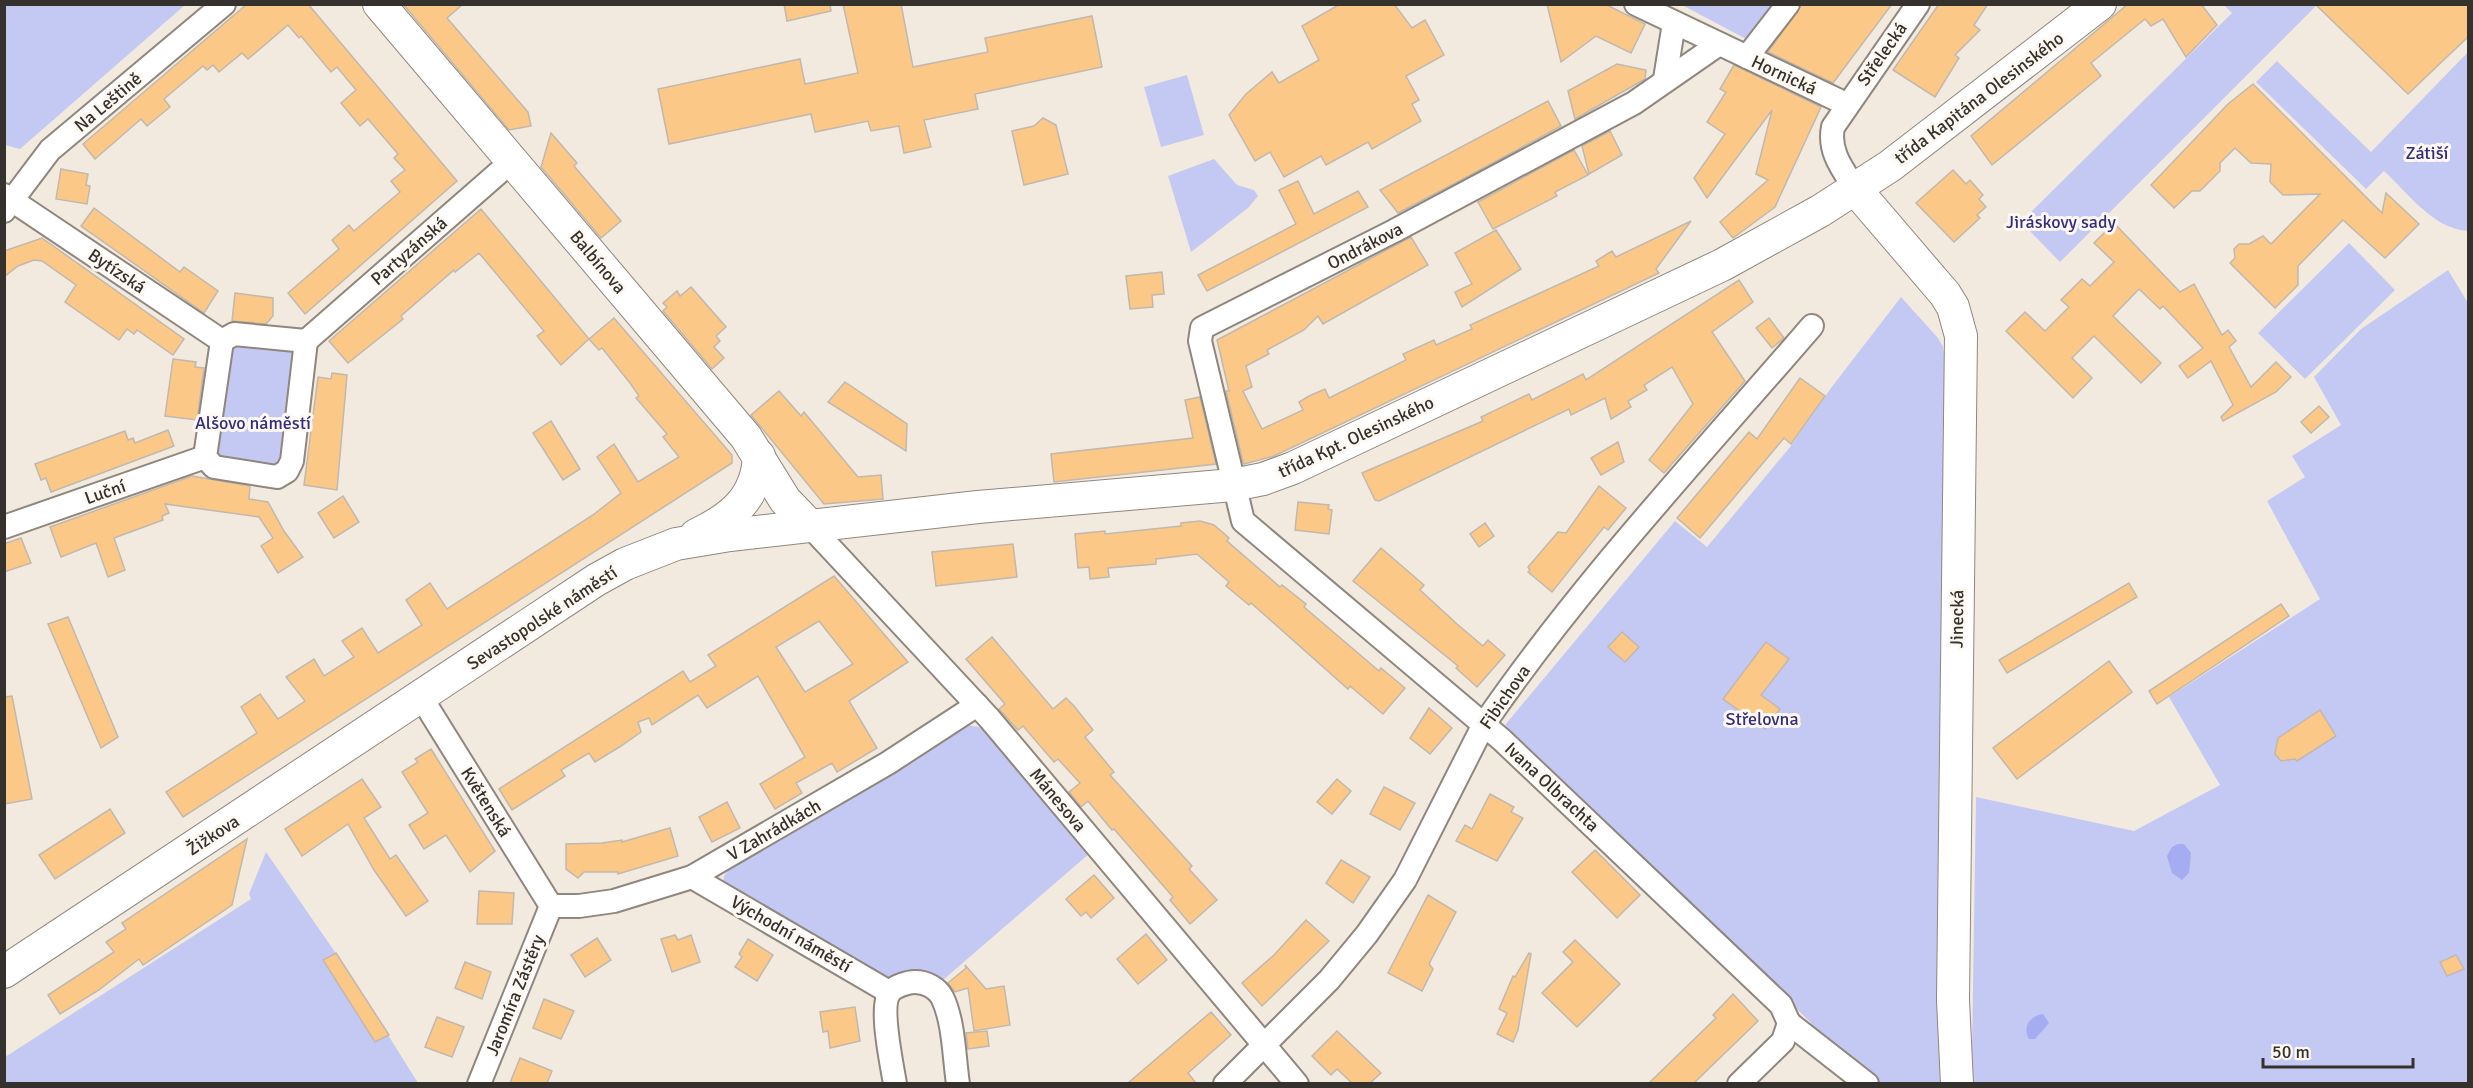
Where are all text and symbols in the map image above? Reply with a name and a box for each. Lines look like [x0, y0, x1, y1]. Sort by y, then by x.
street label: Střelecká [1852, 18, 1912, 90]
street label: třída Kapitána Olesinského [1890, 27, 2068, 169]
street label: Hornická [1748, 50, 1820, 100]
street label: Na Leštině [70, 67, 146, 137]
park label: Zátiší [2406, 142, 2449, 164]
park label: Jiráskovy sady [2006, 211, 2116, 233]
street label: Partyzánská [366, 212, 452, 290]
street label: Ondrákova [1323, 218, 1407, 274]
street label: Balbínova [565, 226, 631, 298]
street label: Bytízská [84, 244, 150, 298]
street label: třída Kpt. Olesinského [1275, 391, 1437, 483]
park label: Alšovo náměstí [195, 412, 311, 434]
street label: Luční [82, 475, 129, 509]
street label: Sevastopolské náměstí [463, 561, 621, 675]
street label: Jinecká [1945, 590, 1969, 648]
street label: Fibichova [1475, 661, 1535, 733]
park label: Střelovna [1725, 708, 1799, 730]
street label: Ivana Olbrachta [1500, 738, 1604, 836]
street label: Květenská [456, 763, 516, 841]
street label: Mánesova [1025, 763, 1091, 837]
street label: V Zahrádkách [723, 794, 825, 866]
street label: Žižkova [183, 810, 243, 860]
street label: Východní náměstí [727, 891, 855, 977]
street label: Jaromíra Zástěry [481, 931, 550, 1059]
scale bar [2263, 1031, 2413, 1069]
text: 50 m [2272, 1041, 2310, 1063]

